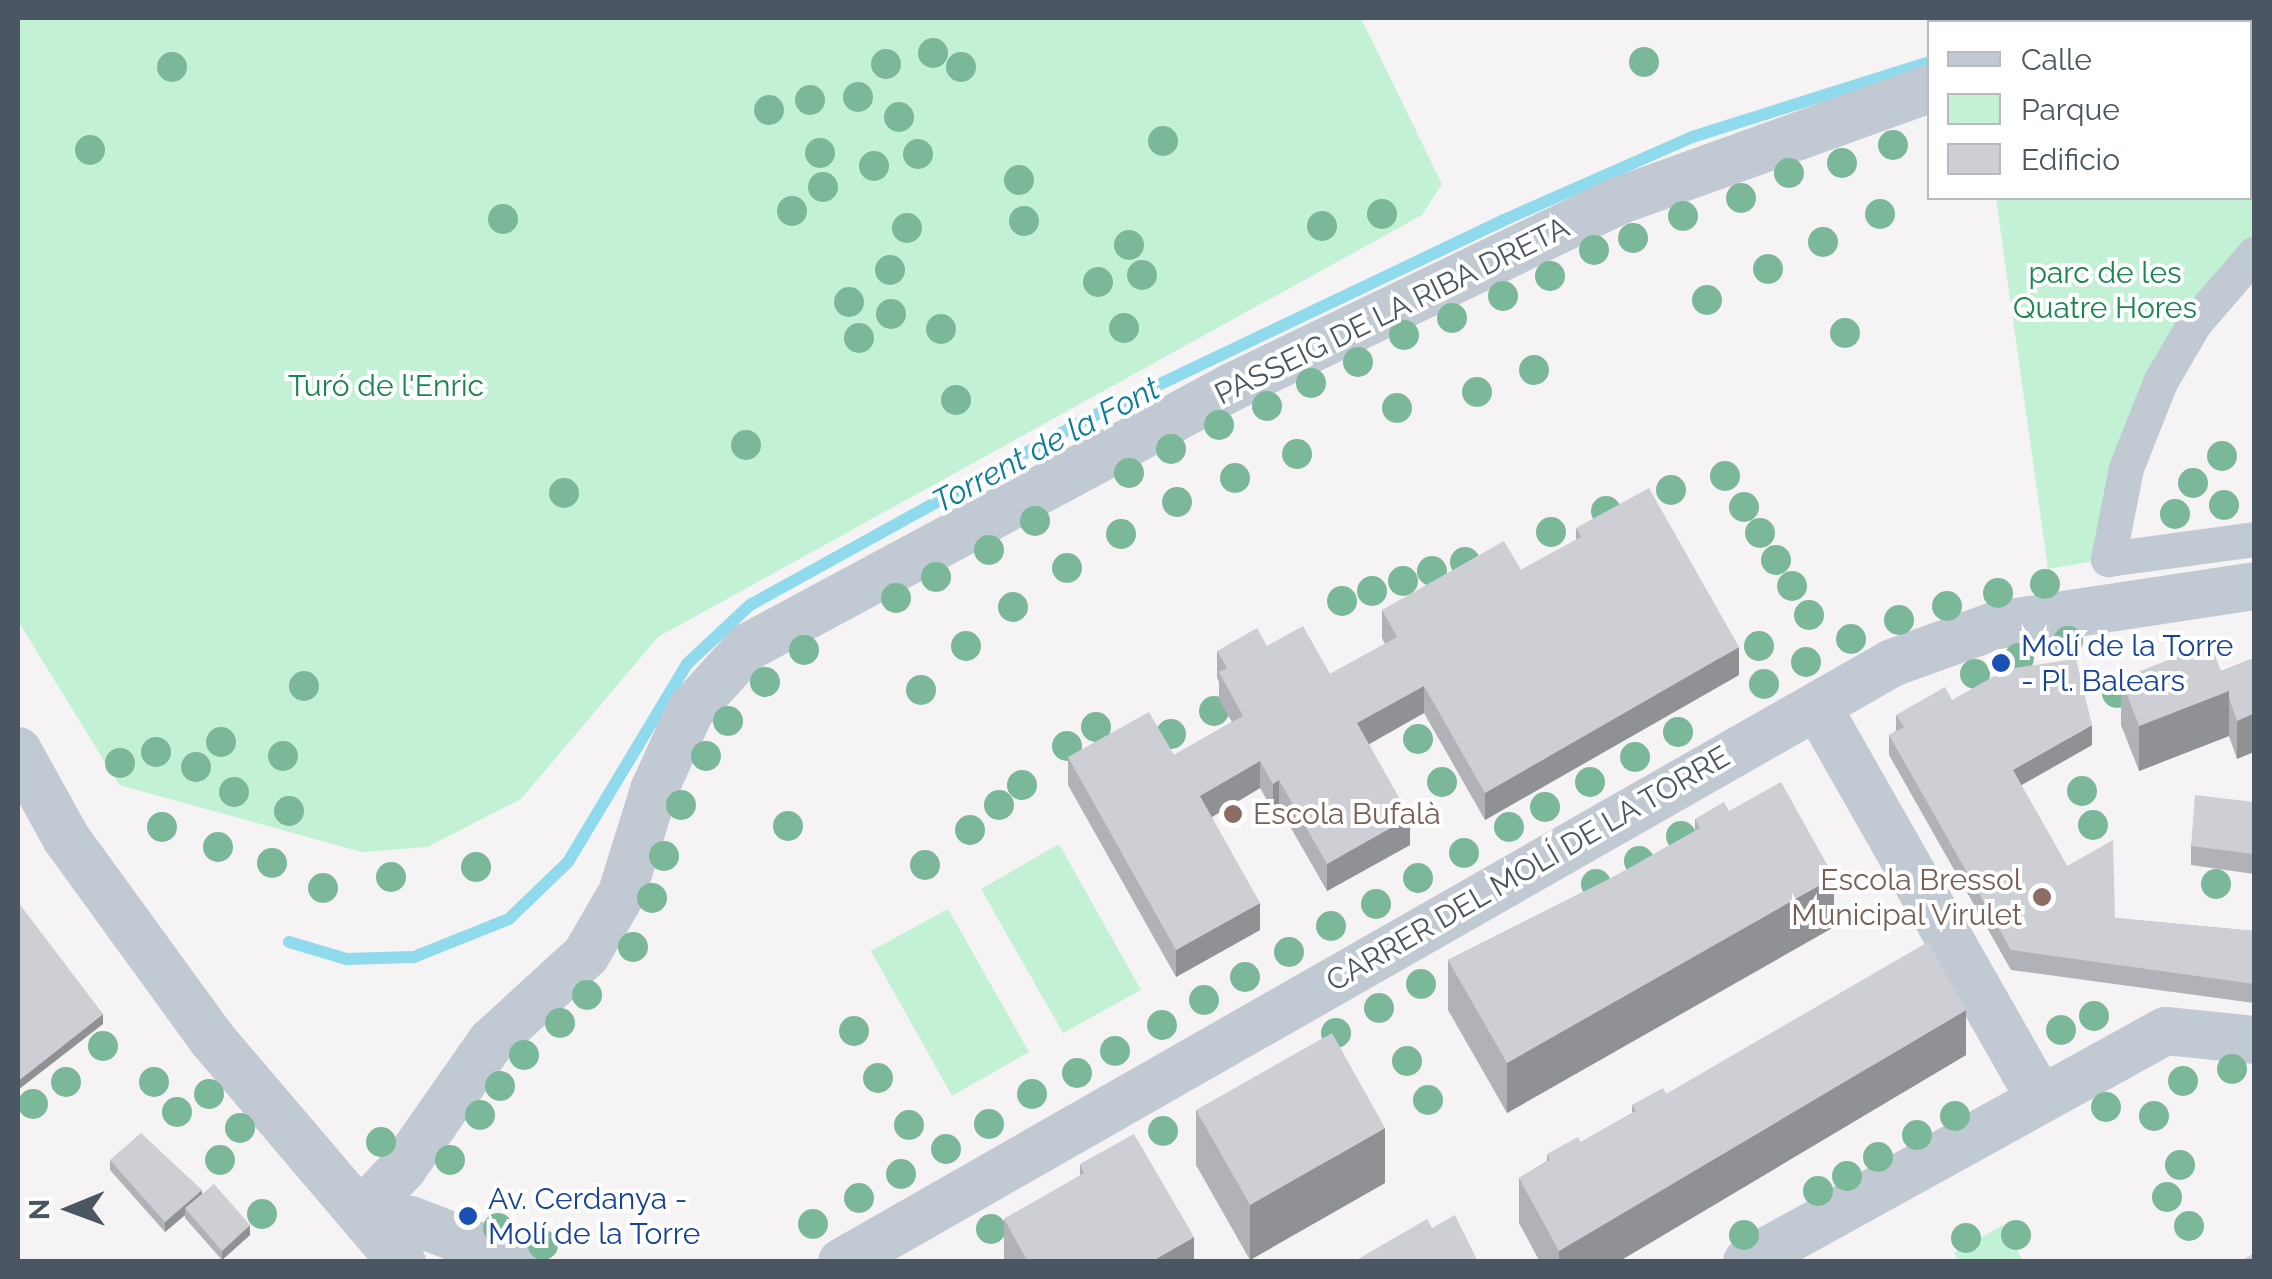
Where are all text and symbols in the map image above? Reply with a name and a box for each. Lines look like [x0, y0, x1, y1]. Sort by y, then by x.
legend [1927, 20, 2252, 200]
text: Calle [2021, 42, 2092, 77]
text: Parque [2021, 92, 2120, 127]
text: Edificio [2021, 142, 2120, 177]
street label: PASSEIG DE LA RIBA DRETA [1208, 209, 1576, 413]
park label: parc de les Quatre Hores [2013, 255, 2197, 326]
park label: Turó de l'Enric [288, 368, 484, 404]
water label: Torrent de la Font [926, 369, 1166, 521]
place label: Molí de la Torre - Pl. Balears [2021, 628, 2234, 698]
marker: Molí de la Torre - Pl. Balears [1990, 652, 2012, 674]
street label: CARRER DEL MOLÍ DE LA TORRE [1319, 738, 1737, 1000]
place label: Escola Bufalà [1253, 796, 1441, 832]
marker: Escola Bufalà [1222, 803, 1244, 825]
place label: Escola Bressol Municipal Virulet [1789, 862, 2022, 932]
marker: Escola Bressol Municipal Virulet [2031, 886, 2053, 908]
north arrow [20, 1159, 120, 1259]
place label: Av. Cerdanya - Molí de la Torre [488, 1181, 701, 1252]
text: N [23, 1199, 56, 1221]
marker: Av. Cerdanya - Molí de la Torre [457, 1205, 479, 1227]

